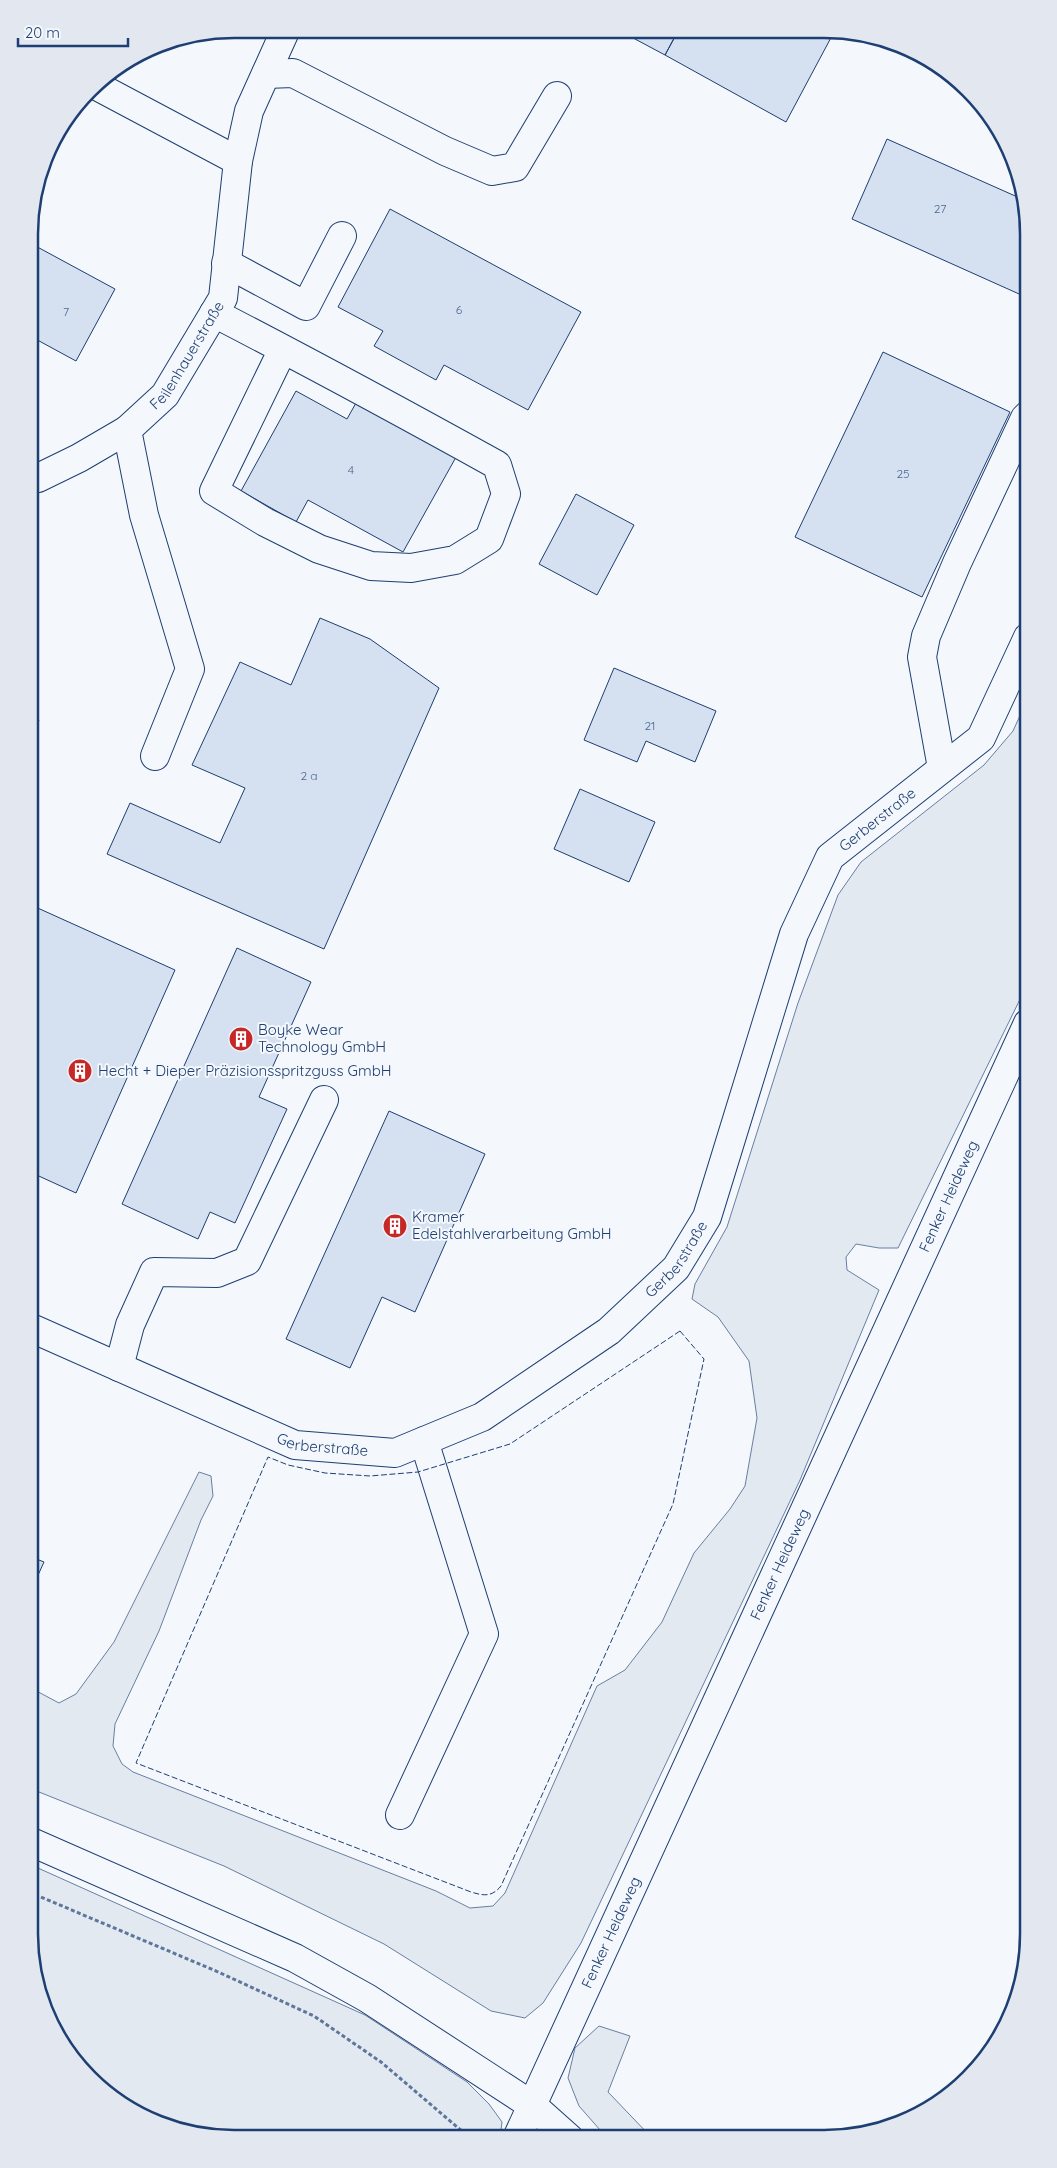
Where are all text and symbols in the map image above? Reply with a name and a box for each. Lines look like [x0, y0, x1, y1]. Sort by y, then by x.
scale bar [18, 15, 128, 47]
text: 20 m [25, 23, 60, 42]
house number: 27 [934, 201, 946, 216]
street label: Feilenhauerstraße [145, 297, 228, 413]
house number: 6 [456, 302, 463, 317]
house number: 7 [63, 304, 69, 319]
house number: 4 [348, 462, 354, 477]
house number: 25 [896, 466, 910, 481]
house number: 21 [644, 718, 656, 733]
house number: 2 a [300, 768, 318, 783]
street label: Gerberstraße [835, 783, 919, 855]
place label: Boyke Wear Technology GmbH [258, 1020, 386, 1056]
building icon: Boyke Wear Technology GmbH [228, 1026, 254, 1052]
building icon: Hecht + Dieper Präzisionsspritzguss GmbH [67, 1058, 93, 1084]
place label: Hecht + Dieper Präzisionsspritzguss GmbH [98, 1061, 392, 1080]
street label: Fenker Heideweg [914, 1137, 982, 1255]
place label: Kramer Edelstahlverarbeitung GmbH [412, 1207, 612, 1243]
building icon: Kramer Edelstahlverarbeitung GmbH [382, 1213, 408, 1239]
street label: Gerberstraße [641, 1217, 711, 1301]
street label: Gerberstraße [274, 1428, 369, 1460]
street label: Fenker Heideweg [746, 1505, 813, 1623]
street label: Fenker Heideweg [577, 1874, 644, 1991]

